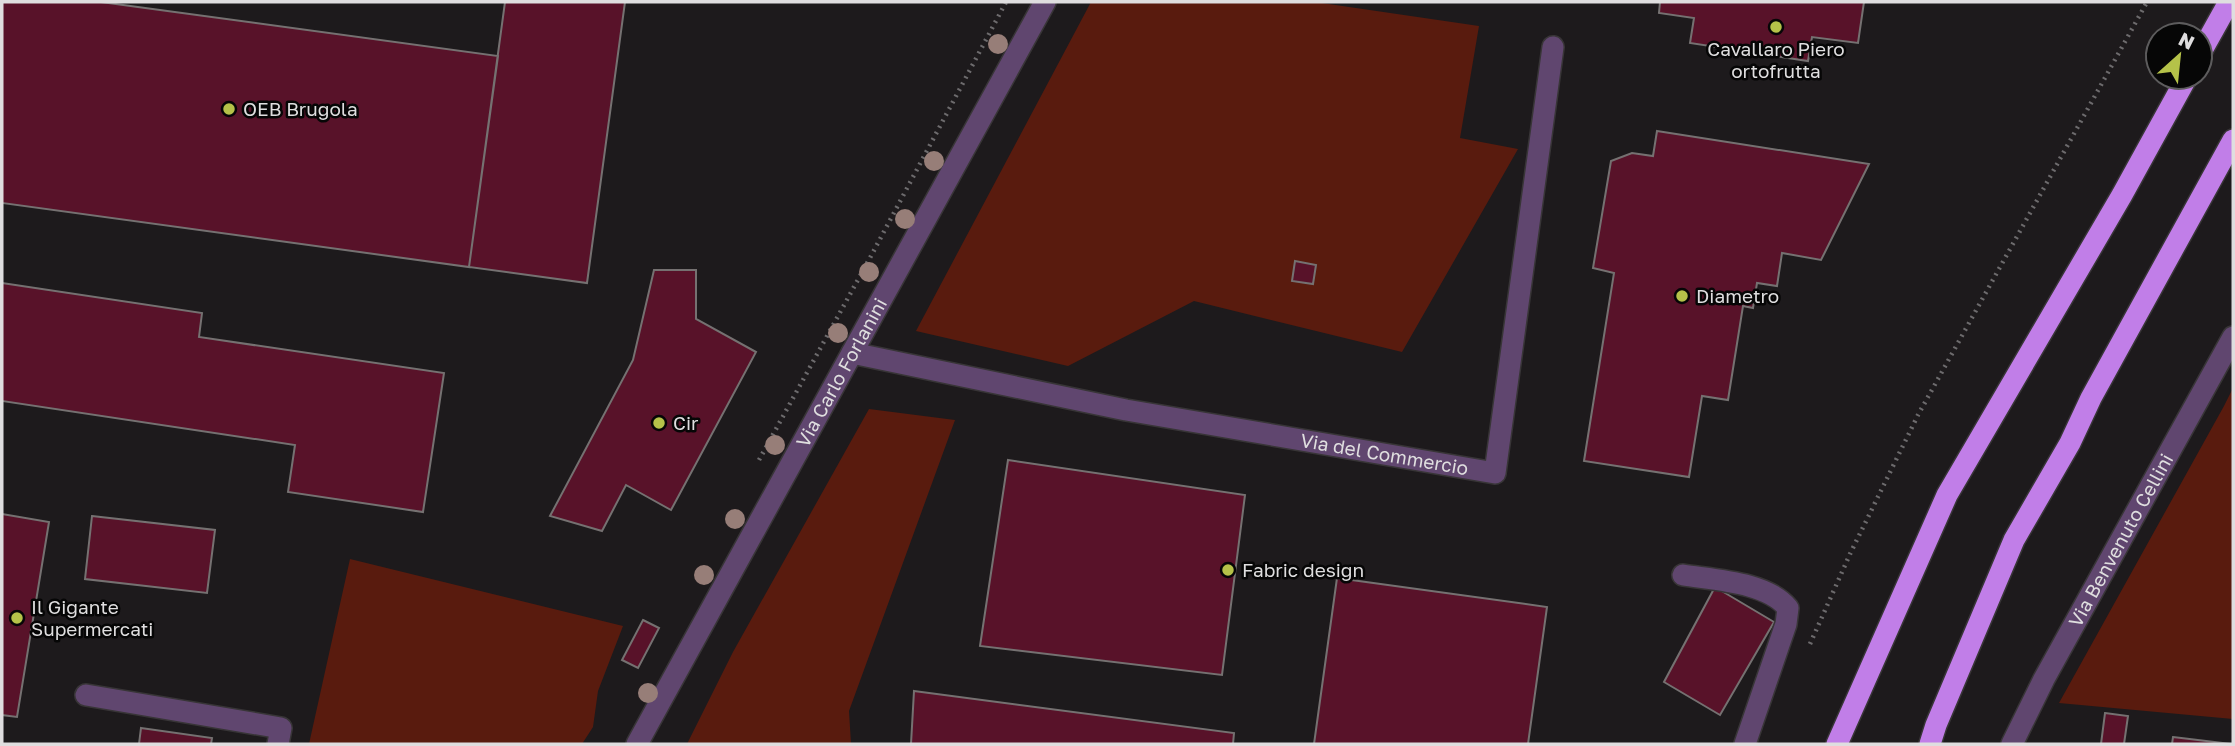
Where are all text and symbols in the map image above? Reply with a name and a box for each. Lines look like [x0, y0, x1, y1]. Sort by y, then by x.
marker: Cavallaro Piero ortofrutta [1768, 19, 1784, 35]
north arrow [2144, 21, 2214, 91]
text: N [2175, 27, 2199, 54]
place label: Cavallaro Piero ortofrutta [1707, 37, 1845, 82]
place label: OEB Brugola [243, 97, 358, 120]
marker: OEB Brugola [221, 101, 237, 117]
place label: Diametro [1696, 284, 1779, 307]
marker: Diametro [1674, 288, 1690, 304]
street label: Via Carlo Forlanini [791, 294, 891, 451]
place label: Cir [673, 411, 699, 434]
marker: Cir [651, 415, 667, 431]
street label: Via del Commercio [1299, 428, 1470, 479]
street label: Via Benvenuto Cellini [2063, 449, 2177, 631]
place label: Fabric design [1242, 558, 1364, 581]
marker: Fabric design [1220, 562, 1236, 578]
place label: Il Gigante Supermercati [31, 595, 153, 640]
marker: Il Gigante Supermercati [9, 610, 25, 626]

